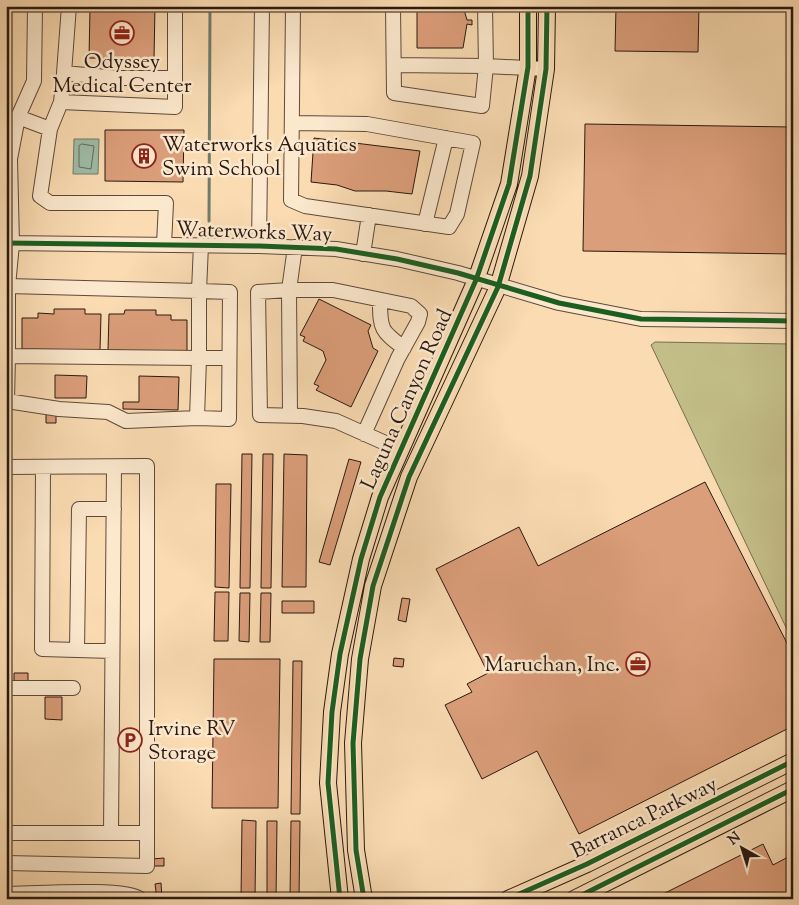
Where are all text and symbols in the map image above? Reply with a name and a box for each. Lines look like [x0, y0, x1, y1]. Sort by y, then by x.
office icon: Odyssey Medical Center [109, 20, 135, 46]
place label: Odyssey Medical Center [52, 48, 192, 102]
place label: Waterworks Aquatics Swim School [162, 131, 357, 185]
building icon: Waterworks Aquatics Swim School [131, 143, 157, 169]
street label: Waterworks Way [175, 215, 333, 251]
street label: Laguna Canyon Road [355, 305, 461, 495]
place label: Maruchan, Inc. [485, 651, 620, 681]
office icon: Maruchan, Inc. [625, 651, 651, 677]
place label: Irvine RV Storage [148, 715, 236, 769]
parking icon: Irvine RV Storage [117, 727, 143, 753]
street label: Barranca Parkway [567, 770, 723, 867]
north arrow [716, 822, 766, 872]
text: N [724, 828, 746, 851]

